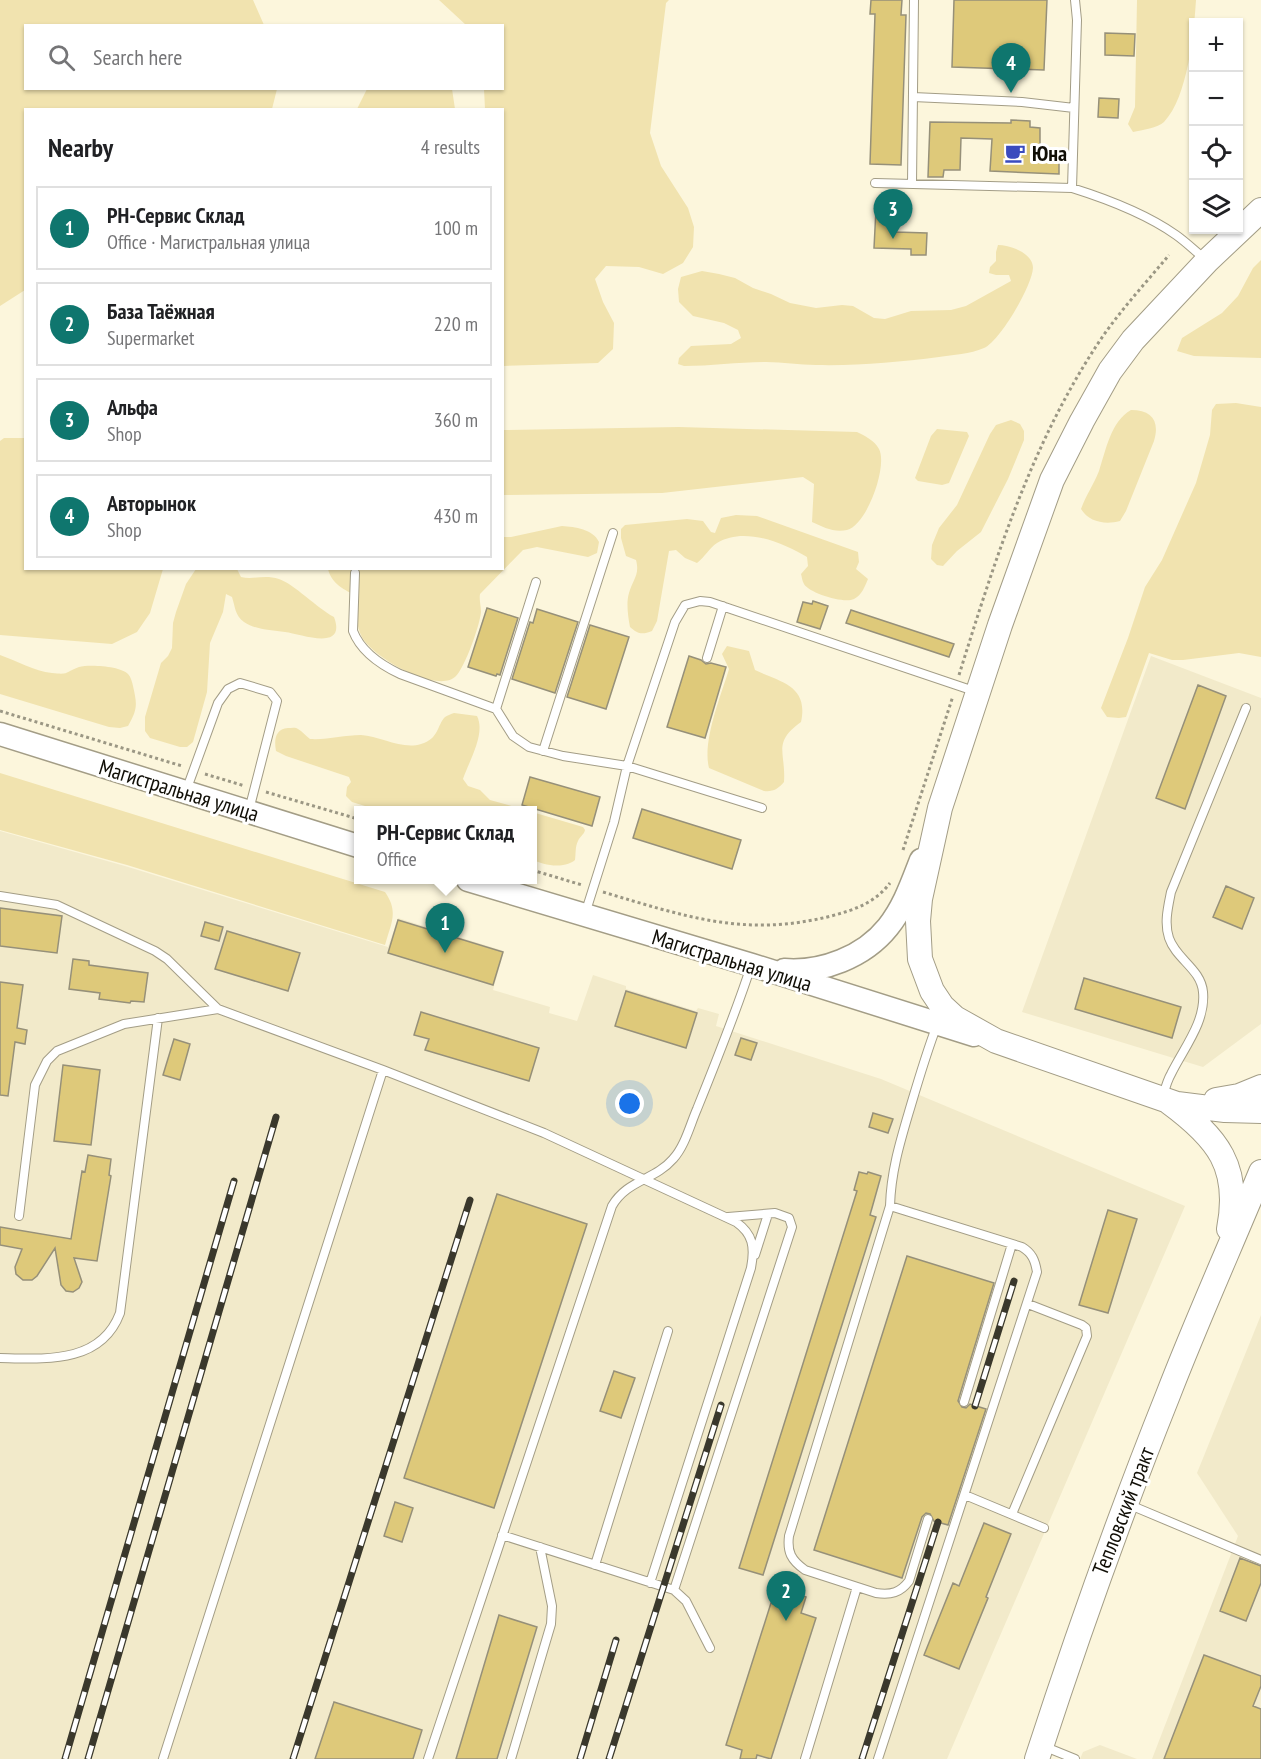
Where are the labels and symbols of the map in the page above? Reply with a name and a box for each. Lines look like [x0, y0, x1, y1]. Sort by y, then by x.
pin: 4 [992, 44, 1030, 93]
place label: Юна [1032, 139, 1067, 167]
cafe icon: Юна [1003, 141, 1027, 165]
pin: 3 [874, 190, 912, 239]
street label: Магистральная улица [96, 752, 262, 828]
pin: 1 [426, 904, 464, 953]
street label: Магистральная улица [649, 922, 815, 998]
your location [615, 1089, 644, 1118]
street label: Тепловский тракт [1086, 1442, 1161, 1579]
pin: 2 [766, 1572, 806, 1621]

